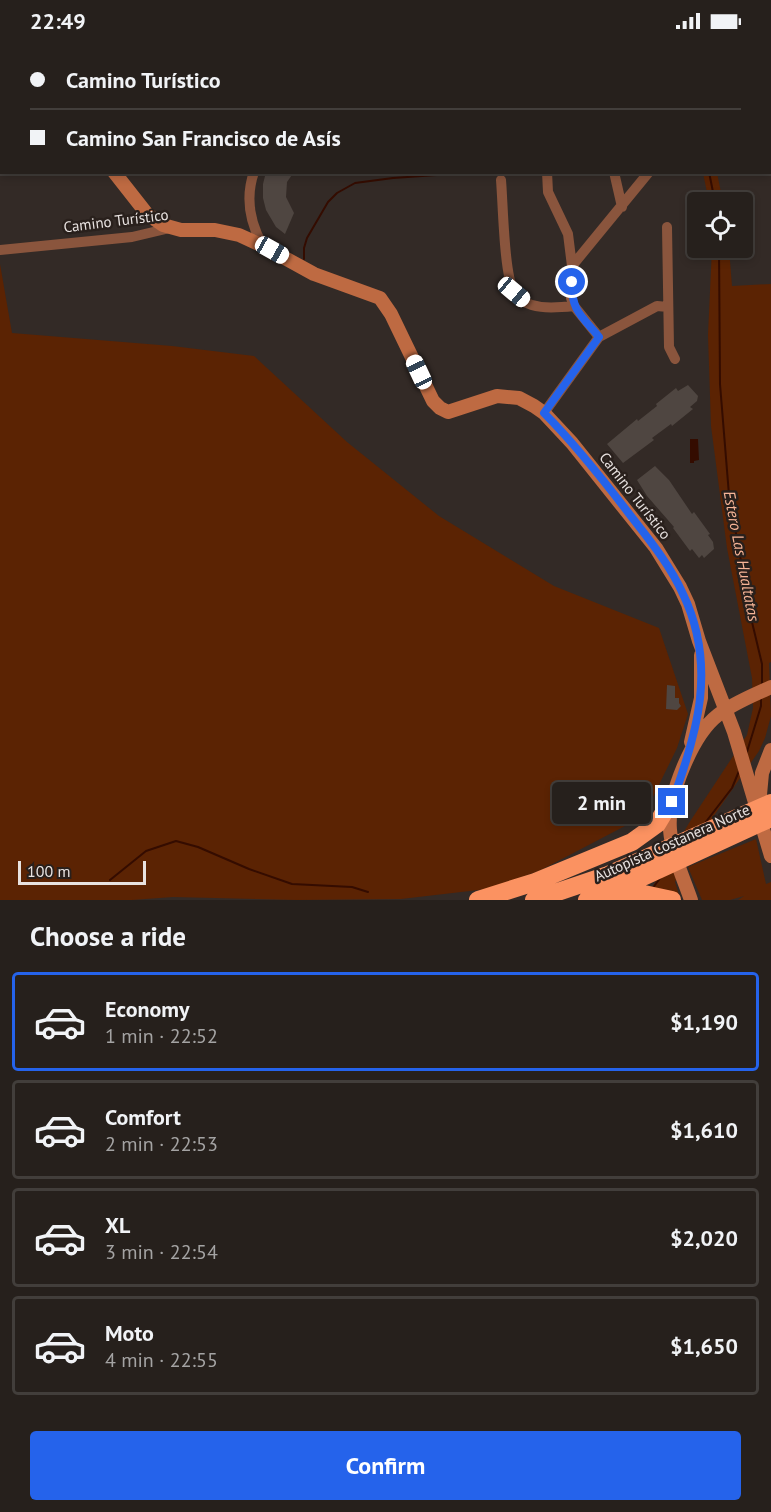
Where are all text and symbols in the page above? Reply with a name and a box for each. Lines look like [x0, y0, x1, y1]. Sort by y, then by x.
text: 22:49 [30, 7, 86, 35]
text: Camino Turístico [66, 66, 221, 94]
text: Camino San Francisco de Asís [66, 124, 341, 152]
map controls [687, 192, 753, 258]
button: locate [687, 192, 753, 258]
street label: Camino Turístico [62, 205, 169, 236]
car [252, 233, 292, 267]
route start [558, 268, 585, 295]
car [494, 274, 534, 310]
car [403, 352, 435, 392]
street label: Camino Turístico [595, 448, 675, 543]
water label: Estero Las Hualtatas [720, 489, 765, 624]
callout: 2 min [552, 781, 651, 823]
route end [658, 788, 685, 815]
text: 2 min [577, 790, 626, 816]
street label: Autopista Costanera Norte [591, 800, 753, 885]
scale bar [18, 858, 146, 886]
text: 100 m [27, 861, 70, 881]
text: Choose a ride [30, 919, 186, 953]
icon: car [33, 995, 87, 1049]
text: Economy [105, 995, 189, 1023]
text: $1,190 [670, 1008, 738, 1036]
text: 1 min · 22:52 [105, 1023, 218, 1049]
icon: car [33, 1103, 87, 1157]
text: Comfort [105, 1103, 181, 1131]
text: $1,610 [670, 1116, 738, 1144]
text: 2 min · 22:53 [105, 1131, 218, 1157]
icon: car [33, 1211, 87, 1265]
text: XL [105, 1211, 130, 1239]
text: $2,020 [670, 1224, 738, 1252]
text: 3 min · 22:54 [105, 1239, 218, 1265]
icon: car [33, 1319, 87, 1373]
text: Moto [105, 1319, 154, 1347]
text: $1,650 [670, 1332, 738, 1360]
text: 4 min · 22:55 [105, 1347, 218, 1373]
button: Confirm [30, 1431, 741, 1500]

